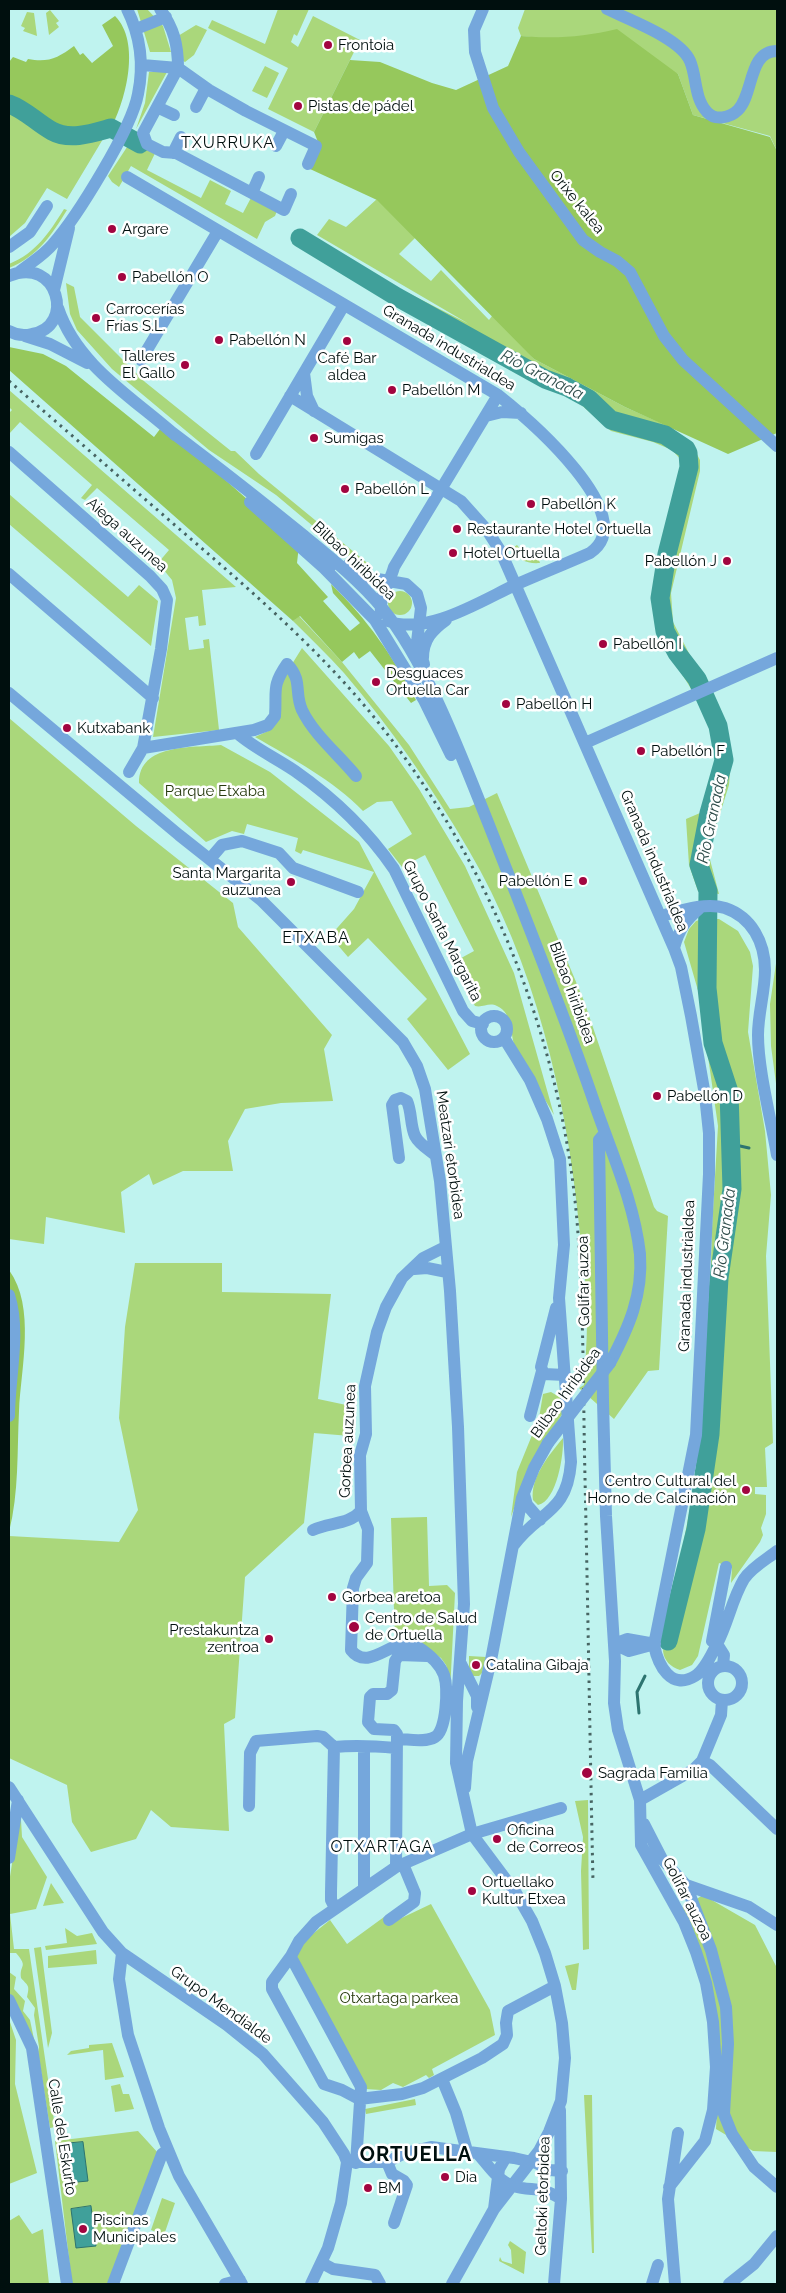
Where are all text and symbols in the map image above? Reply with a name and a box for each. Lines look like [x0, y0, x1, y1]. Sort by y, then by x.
place label: Frontoia [338, 36, 394, 54]
marker: Frontoia [322, 39, 334, 51]
place label: Pistas de pádel [308, 97, 414, 115]
marker: Pistas de pádel [292, 100, 304, 112]
district label: TXURRUKA [180, 133, 276, 153]
street label: Orixe kalea [546, 167, 608, 237]
place label: Argare [122, 220, 168, 238]
marker: Argare [106, 223, 118, 235]
place label: Pabellón O [132, 268, 208, 286]
marker: Pabellón O [116, 271, 128, 283]
place label: Carrocerías Frías S.L. [106, 300, 185, 335]
street label: Granada industrialdea [379, 301, 519, 395]
marker: Carrocerías Frías S.L. [90, 312, 102, 324]
place label: Pabellón N [229, 331, 306, 349]
marker: Pabellón N [213, 334, 225, 346]
marker: Café Bar aldea [341, 335, 353, 347]
water label: Río Granada [498, 346, 586, 404]
place label: Talleres El Gallo [121, 347, 175, 382]
place label: Café Bar aldea [317, 349, 377, 384]
marker: Talleres El Gallo [179, 359, 191, 371]
place label: Pabellón M [402, 381, 480, 399]
marker: Pabellón M [386, 384, 398, 396]
place label: Sumigas [324, 429, 384, 447]
marker: Sumigas [308, 432, 320, 444]
place label: Pabellón L [355, 480, 429, 498]
marker: Pabellón L [339, 483, 351, 495]
street label: Aiega auzunea [83, 494, 171, 576]
place label: Pabellón K [541, 495, 616, 513]
marker: Pabellón K [525, 498, 537, 510]
street label: Bilbao hiribidea [309, 518, 399, 604]
place label: Restaurante Hotel Ortuella [467, 520, 651, 538]
marker: Restaurante Hotel Ortuella [451, 523, 463, 535]
place label: Hotel Ortuella [463, 544, 560, 562]
marker: Hotel Ortuella [447, 547, 459, 559]
place label: Pabellón J [645, 552, 717, 570]
marker: Pabellón J [721, 555, 733, 567]
place label: Pabellón I [613, 635, 682, 653]
marker: Pabellón I [597, 638, 609, 650]
place label: Desguaces Ortuella Car [386, 664, 469, 699]
marker: Desguaces Ortuella Car [370, 676, 382, 688]
place label: Pabellón H [516, 695, 592, 713]
marker: Pabellón H [500, 698, 512, 710]
place label: Kutxabank [77, 719, 150, 737]
marker: Kutxabank [61, 722, 73, 734]
place label: Pabellón F [651, 742, 725, 760]
marker: Pabellón F [635, 745, 647, 757]
water label: Río Granada [693, 773, 731, 865]
park label: Parque Etxaba [165, 782, 265, 800]
street label: Granada industrialdea [616, 788, 692, 934]
street label: Grupo Santa Margarita [399, 858, 485, 1004]
place label: Santa Margarita auzunea [173, 864, 281, 899]
place label: Pabellón E [499, 872, 573, 890]
marker: Pabellón E [577, 875, 589, 887]
marker: Santa Margarita auzunea [285, 876, 297, 888]
district label: ETXABA [281, 928, 351, 948]
street label: Bilbao hiribidea [545, 940, 599, 1046]
place label: Pabellón D [667, 1087, 743, 1105]
street label: Meatzari etorbidea [432, 1090, 468, 1220]
marker: Pabellón D [651, 1090, 663, 1102]
water label: Río Granada [710, 1187, 740, 1279]
street label: Granada industrialdea [675, 1200, 699, 1352]
street label: Golifar auzoa [574, 1236, 594, 1326]
street label: Bilbao hiribidea [527, 1344, 605, 1442]
street label: Gorbea auzunea [336, 1384, 360, 1498]
place label: Centro Cultural del Horno de Calcinación [587, 1472, 736, 1507]
marker: Centro Cultural del Horno de Calcinación [740, 1484, 752, 1496]
place label: Gorbea aretoa [342, 1588, 441, 1606]
marker: Gorbea aretoa [326, 1591, 338, 1603]
place label: Centro de Salud de Ortuella [365, 1609, 477, 1644]
marker: Centro de Salud de Ortuella [347, 1620, 361, 1634]
place label: Prestakuntza zentroa [169, 1621, 259, 1656]
marker: Prestakuntza zentroa [263, 1633, 275, 1645]
place label: Catalina Gibaja [486, 1656, 589, 1674]
marker: Catalina Gibaja [470, 1659, 482, 1671]
place label: Sagrada Familia [598, 1764, 708, 1782]
marker: Sagrada Familia [580, 1766, 594, 1780]
place label: Oficina de Correos [507, 1821, 583, 1856]
marker: Oficina de Correos [491, 1833, 503, 1845]
district label: OTXARTAGA [329, 1837, 435, 1857]
street label: Golifar auzoa [658, 1855, 716, 1943]
place label: Ortuellako Kultur Etxea [482, 1873, 566, 1908]
marker: Ortuellako Kultur Etxea [466, 1885, 478, 1897]
street label: Grupo Mendialde [167, 1962, 275, 2048]
park label: Otxartaga parkea [340, 1989, 458, 2007]
street label: Calle del Eskurto [44, 2078, 80, 2196]
street label: Geltoki etorbidea [532, 2136, 554, 2256]
district label: ORTUELLA [359, 2143, 473, 2167]
place label: Dia [455, 2168, 477, 2186]
marker: Dia [439, 2171, 451, 2183]
place label: BM [378, 2179, 401, 2197]
marker: BM [362, 2182, 374, 2194]
place label: Piscinas Municipales [93, 2211, 176, 2246]
marker: Piscinas Municipales [77, 2223, 89, 2235]

